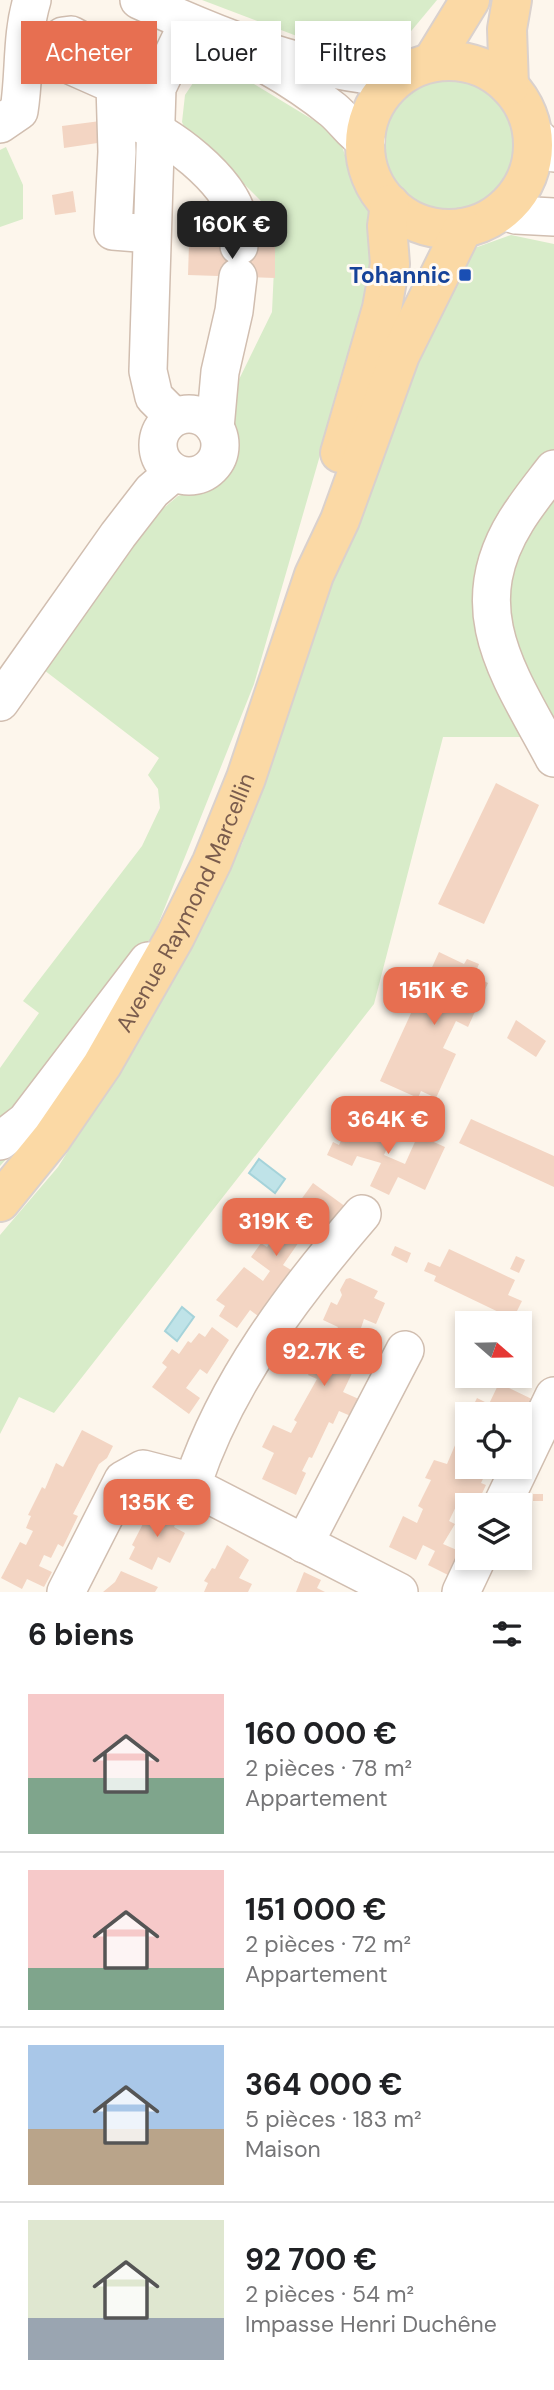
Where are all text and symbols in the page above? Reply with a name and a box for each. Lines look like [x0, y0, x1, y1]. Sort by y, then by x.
chip: Acheter [21, 21, 157, 84]
chip: Louer [171, 21, 281, 84]
chip: Filtres [295, 21, 411, 84]
pin: 160K € [175, 202, 289, 261]
text: 160K € [193, 209, 271, 239]
place label: Tohannic [349, 260, 451, 290]
marker: Tohannic [457, 267, 473, 283]
street label: Avenue Raymond Marcellin [109, 768, 262, 1038]
pin: 151K € [377, 968, 491, 1027]
text: 151K € [399, 975, 469, 1005]
pin: 364K € [331, 1096, 445, 1156]
text: 364K € [347, 1104, 429, 1134]
pin: 319K € [219, 1198, 333, 1258]
text: 319K € [238, 1206, 314, 1236]
north arrow [455, 1311, 532, 1388]
map controls [455, 1311, 532, 1570]
pin: 92.7K € [259, 1328, 389, 1388]
text: 92.7K € [282, 1336, 366, 1366]
button: locate [455, 1402, 532, 1479]
pin: 135K € [100, 1480, 214, 1539]
text: 135K € [119, 1487, 195, 1517]
button: layers [455, 1493, 532, 1570]
text: 6 biens [28, 1615, 134, 1654]
icon: filters [488, 1615, 526, 1653]
text: 160 000 € [245, 1714, 397, 1753]
icon: home [84, 1722, 168, 1806]
text: 2 pièces · 78 m² [245, 1753, 412, 1783]
text: Appartement [245, 1783, 388, 1813]
text: 151 000 € [245, 1890, 387, 1929]
icon: home [84, 1898, 168, 1982]
text: 2 pièces · 72 m² [245, 1929, 411, 1959]
text: Appartement [245, 1959, 388, 1989]
text: 364 000 € [245, 2065, 403, 2104]
icon: home [84, 2073, 168, 2157]
text: 5 pièces · 183 m² [245, 2104, 422, 2134]
text: Maison [245, 2134, 321, 2164]
text: 92 700 € [245, 2240, 377, 2279]
icon: home [84, 2248, 168, 2332]
text: 2 pièces · 54 m² [245, 2279, 414, 2309]
text: Impasse Henri Duchêne [245, 2309, 497, 2339]

